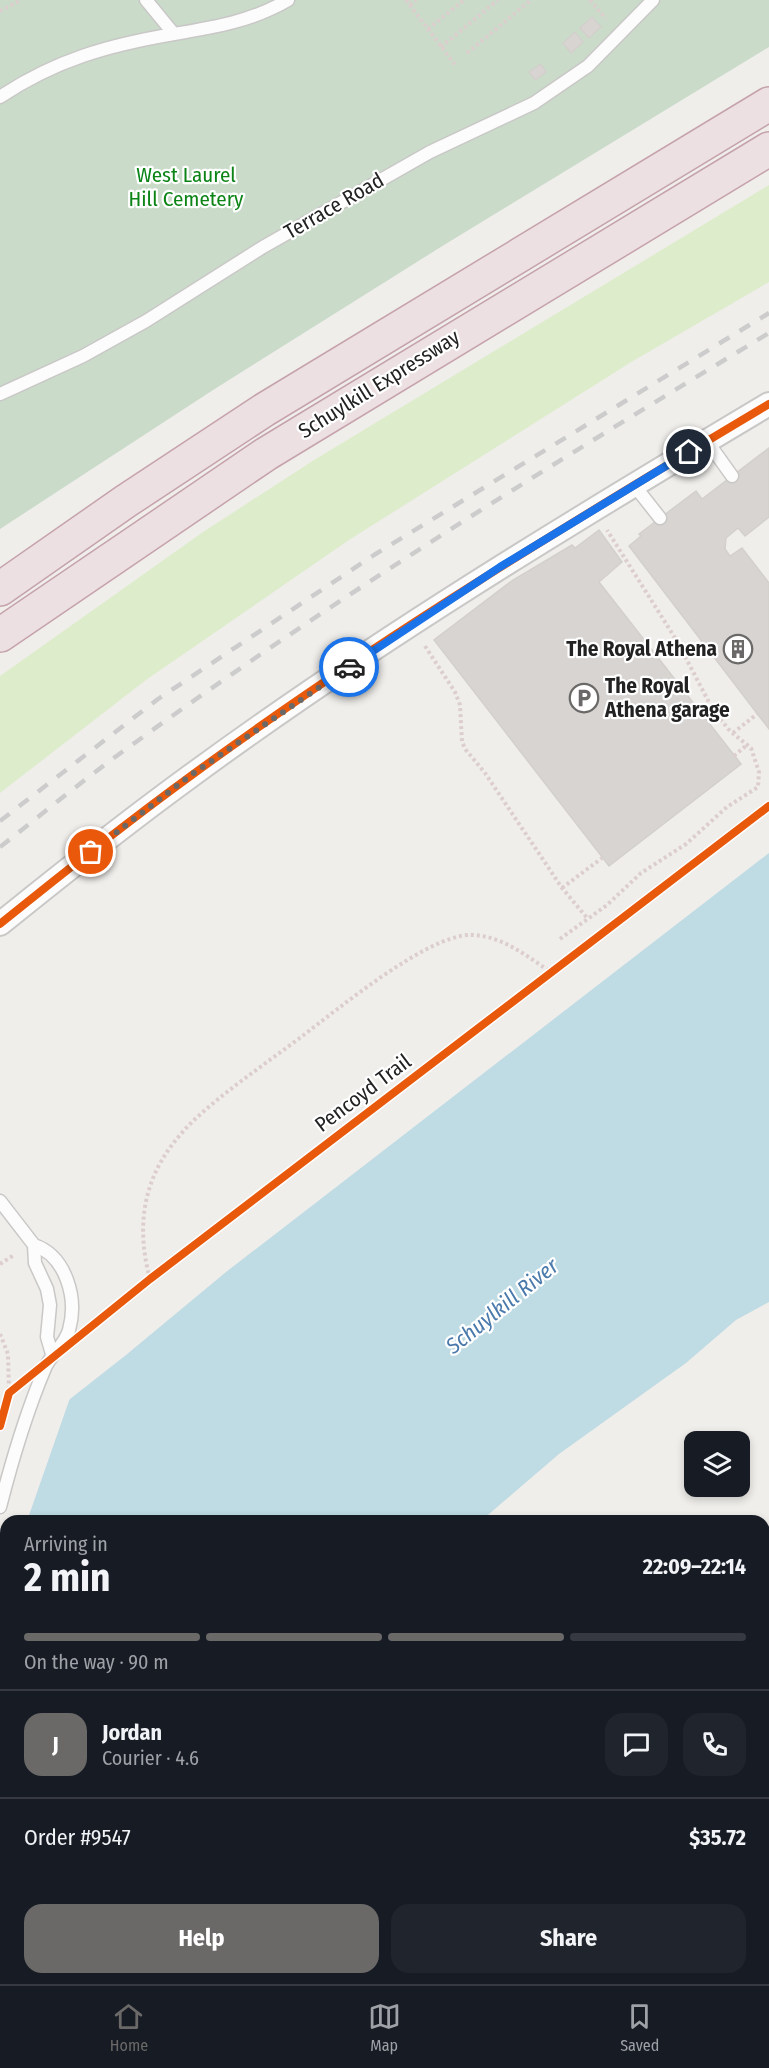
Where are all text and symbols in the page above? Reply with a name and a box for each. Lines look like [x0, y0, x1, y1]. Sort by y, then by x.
park label: West Laurel Hill Cemetery [129, 162, 244, 212]
street label: Terrace Road [280, 167, 388, 245]
street label: Schuylkill Expressway [294, 324, 465, 444]
pin [663, 426, 714, 477]
icon: home [672, 435, 705, 468]
building icon: The Royal Athena [722, 633, 754, 665]
place label: The Royal Athena [566, 636, 717, 662]
courier [319, 637, 379, 697]
icon: car [333, 651, 366, 684]
place label: The Royal Athena garage [604, 673, 730, 723]
parking icon: The Royal Athena garage [568, 682, 600, 714]
pin [65, 826, 116, 877]
icon: bag [74, 835, 107, 868]
street label: Pencoyd Trail [310, 1048, 417, 1138]
water label: Schuylkill River [440, 1252, 565, 1360]
map controls [684, 1431, 750, 1497]
button: layers [684, 1431, 750, 1497]
text: Arriving in [24, 1532, 108, 1556]
text: 22:09–22:14 [643, 1553, 746, 1580]
text: 2 min [24, 1555, 110, 1601]
text: On the way · 90 m [24, 1650, 169, 1674]
button: chat [605, 1713, 668, 1776]
button: phone [683, 1713, 746, 1776]
text: Jordan [102, 1719, 162, 1746]
text: J [52, 1731, 59, 1758]
text: Courier · 4.6 [102, 1746, 199, 1770]
text: Order #9547 [24, 1824, 131, 1851]
text: $35.72 [689, 1824, 746, 1851]
button: Help [24, 1904, 379, 1973]
button: Share [391, 1904, 746, 1973]
tab: Home [110, 2000, 148, 2055]
tab: Map [368, 2000, 401, 2055]
tab: Saved [620, 2000, 659, 2055]

